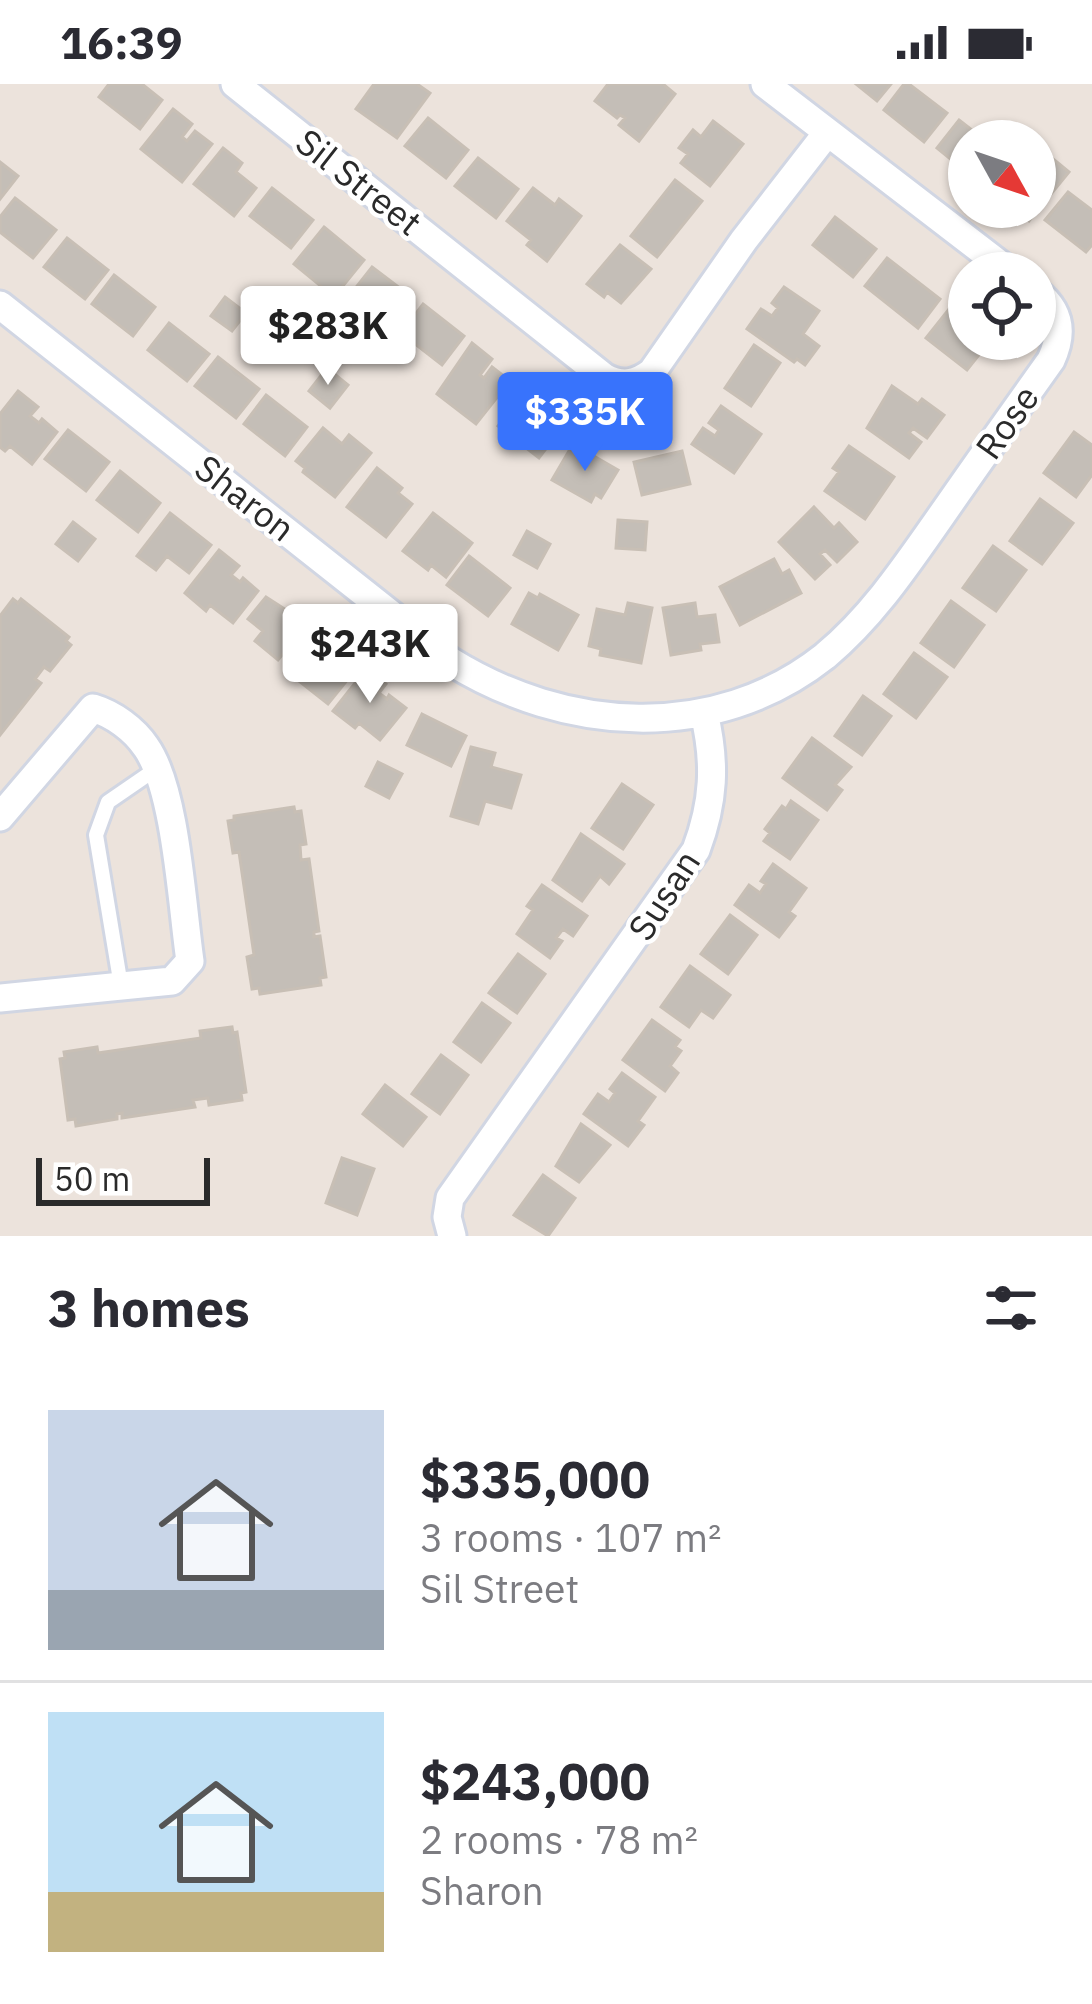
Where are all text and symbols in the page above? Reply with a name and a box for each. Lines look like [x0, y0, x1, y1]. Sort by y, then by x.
text: 16:39 [60, 13, 183, 71]
street label: Sil Street [287, 118, 432, 245]
north arrow [948, 120, 1056, 228]
map controls [948, 120, 1056, 360]
button: locate [948, 252, 1056, 360]
pin: $283K [244, 286, 412, 388]
text: $283K [268, 299, 388, 350]
pin: $335K [501, 372, 669, 474]
street label: Rose [964, 375, 1049, 468]
text: $335K [525, 385, 645, 436]
street label: Sharon [186, 444, 305, 551]
pin: $243K [286, 604, 454, 706]
text: $243K [310, 617, 430, 668]
street label: Susan [617, 841, 710, 949]
scale bar [36, 1152, 210, 1205]
text: 50 m [54, 1157, 130, 1200]
text: 3 homes [48, 1275, 250, 1341]
icon: filters [978, 1275, 1044, 1341]
text: $335,000 [420, 1446, 650, 1512]
icon: home [144, 1458, 288, 1602]
text: 3 rooms · 107 m² [420, 1512, 722, 1563]
text: Sil Street [420, 1563, 579, 1614]
text: $243,000 [420, 1748, 650, 1814]
icon: home [144, 1760, 288, 1904]
text: 2 rooms · 78 m² [420, 1814, 698, 1865]
text: Sharon [420, 1865, 544, 1916]

